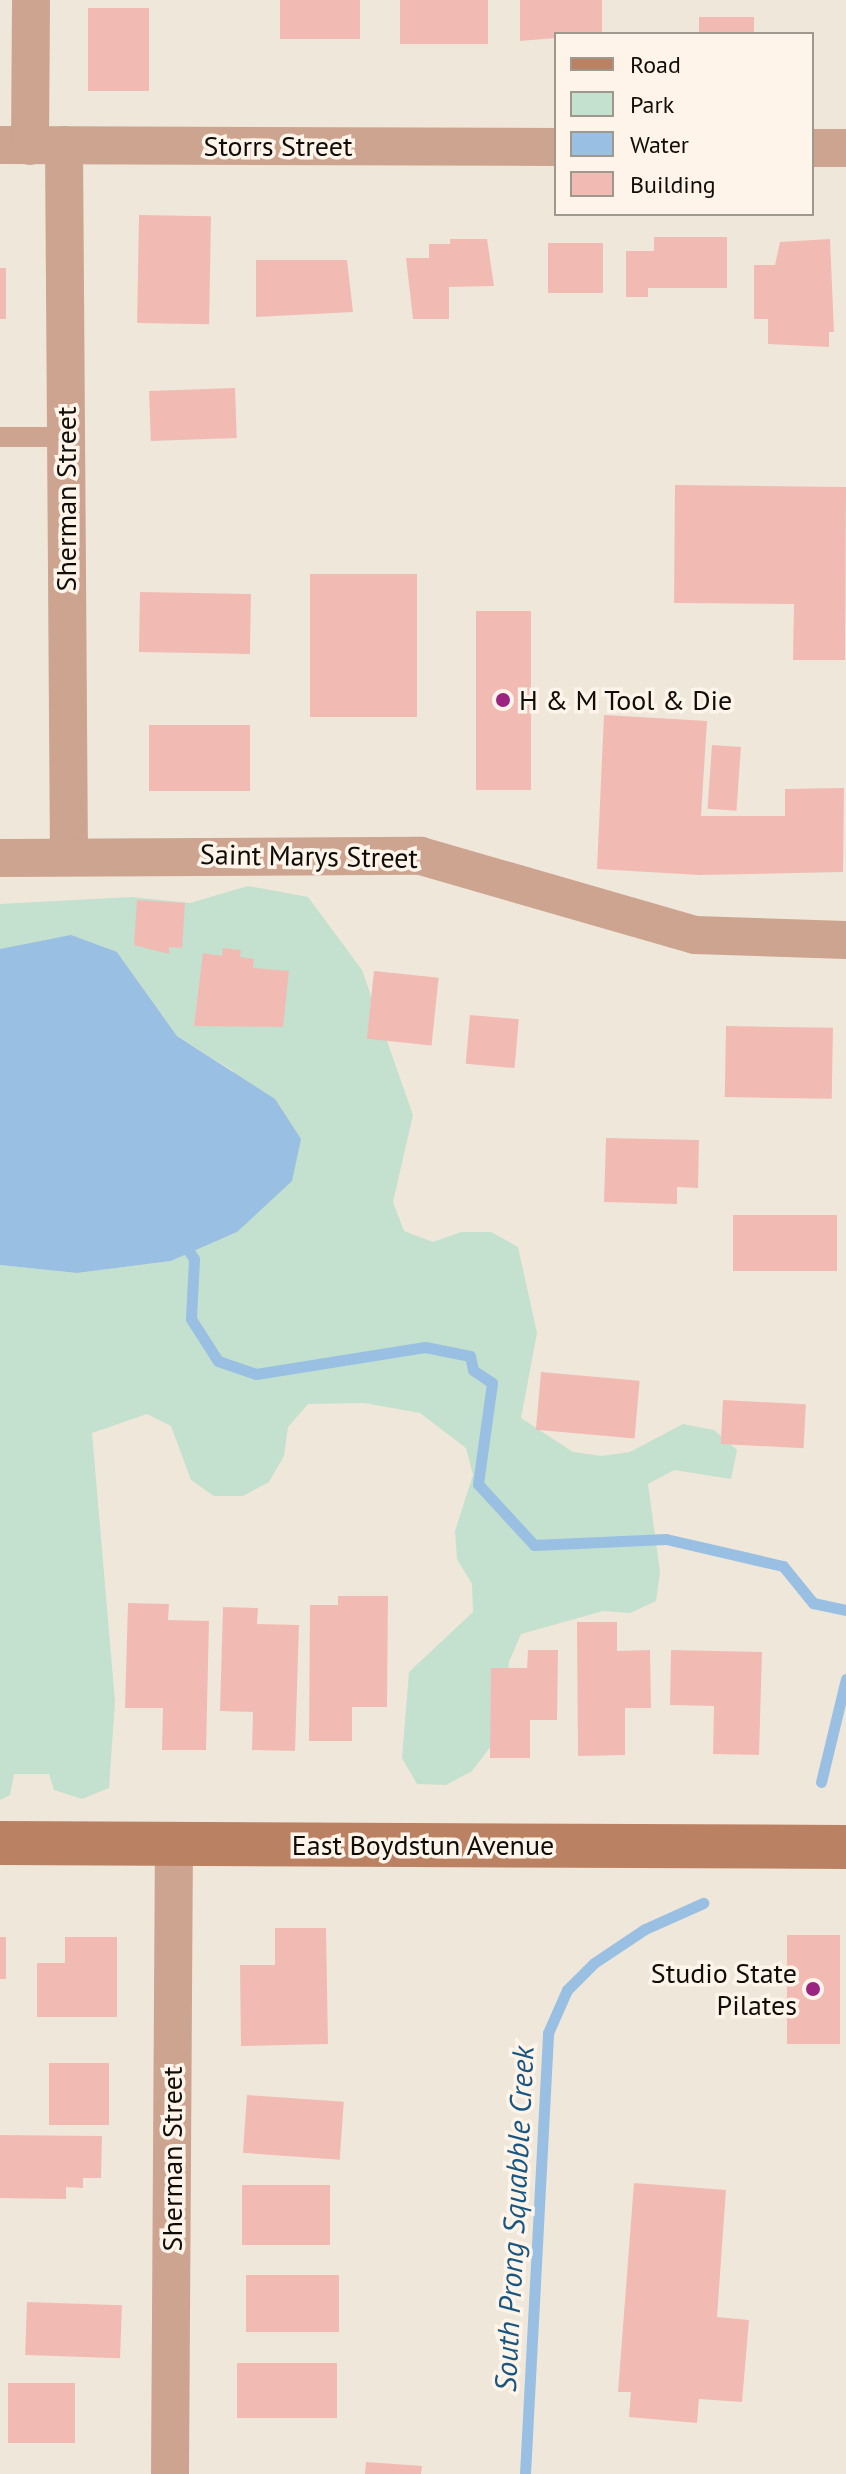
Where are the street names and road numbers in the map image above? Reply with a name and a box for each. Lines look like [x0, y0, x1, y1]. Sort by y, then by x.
street label: Storrs Street [204, 129, 352, 163]
street label: Sherman Street [49, 407, 83, 591]
street label: Saint Marys Street [200, 837, 418, 875]
street label: East Boydstun Avenue [291, 1828, 555, 1862]
street label: Sherman Street [155, 2067, 189, 2251]

